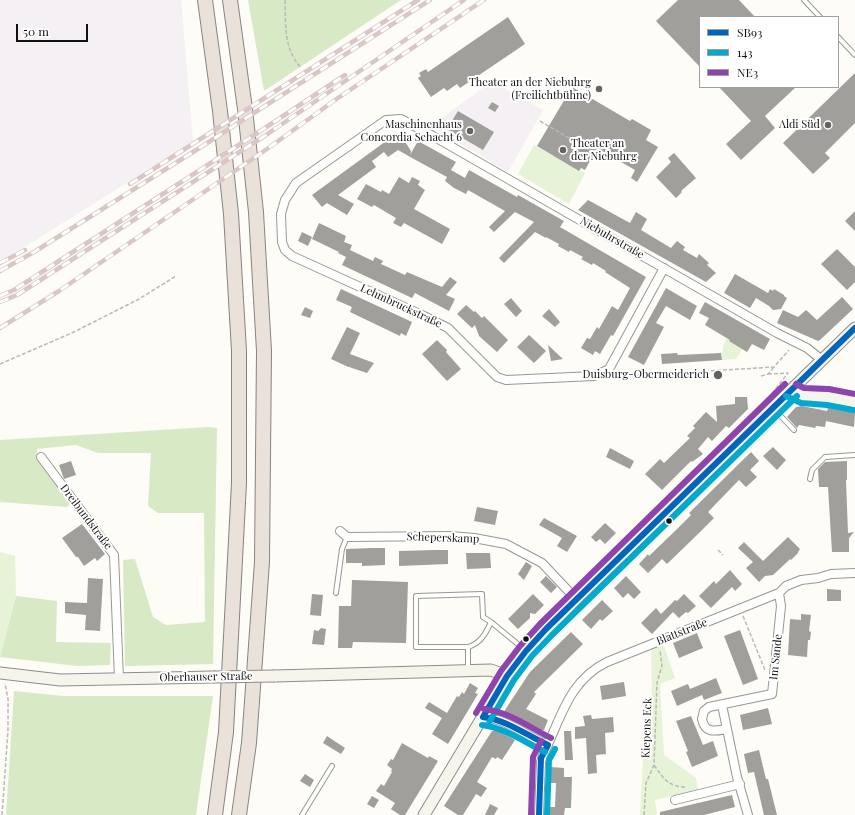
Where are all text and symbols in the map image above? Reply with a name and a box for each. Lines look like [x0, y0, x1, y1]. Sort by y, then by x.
scale bar [18, 16, 90, 42]
legend [699, 16, 839, 88]
text: 50 m [23, 23, 49, 39]
text: SB93 [737, 24, 762, 40]
text: 143 [737, 44, 753, 60]
text: NE3 [737, 64, 758, 80]
place label: Theater an der Niebuhrg (Freilichtbühne) [469, 76, 591, 102]
marker: Theater an der Niebuhrg (Freilichtbühne) [594, 84, 604, 94]
place label: Maschinenhaus Concordia Schacht 6 [361, 118, 462, 144]
place label: Aldi Süd [779, 118, 820, 132]
marker: Aldi Süd [823, 120, 833, 130]
marker: Maschinenhaus Concordia Schacht 6 [465, 126, 475, 136]
place label: Theater an der Niebuhrg [571, 137, 637, 163]
marker: Theater an der Niebuhrg [558, 145, 568, 155]
street label: Niebuhrstraße [578, 214, 646, 262]
street label: Lehmbruckstraße [358, 281, 444, 331]
place label: Duisburg-Obermeiderich [583, 368, 709, 382]
marker: Duisburg-Obermeiderich [712, 369, 724, 381]
street label: Dreibundstraße [57, 482, 115, 552]
unlabelled marker [664, 516, 674, 526]
street label: Scheperskamp [406, 530, 480, 546]
street label: Blattstraße [655, 616, 709, 648]
street label: Im Sande [767, 633, 785, 681]
unlabelled marker [521, 634, 531, 644]
street label: Oberhauser Straße [159, 670, 253, 684]
street label: Kiepens Eck [639, 698, 655, 758]

